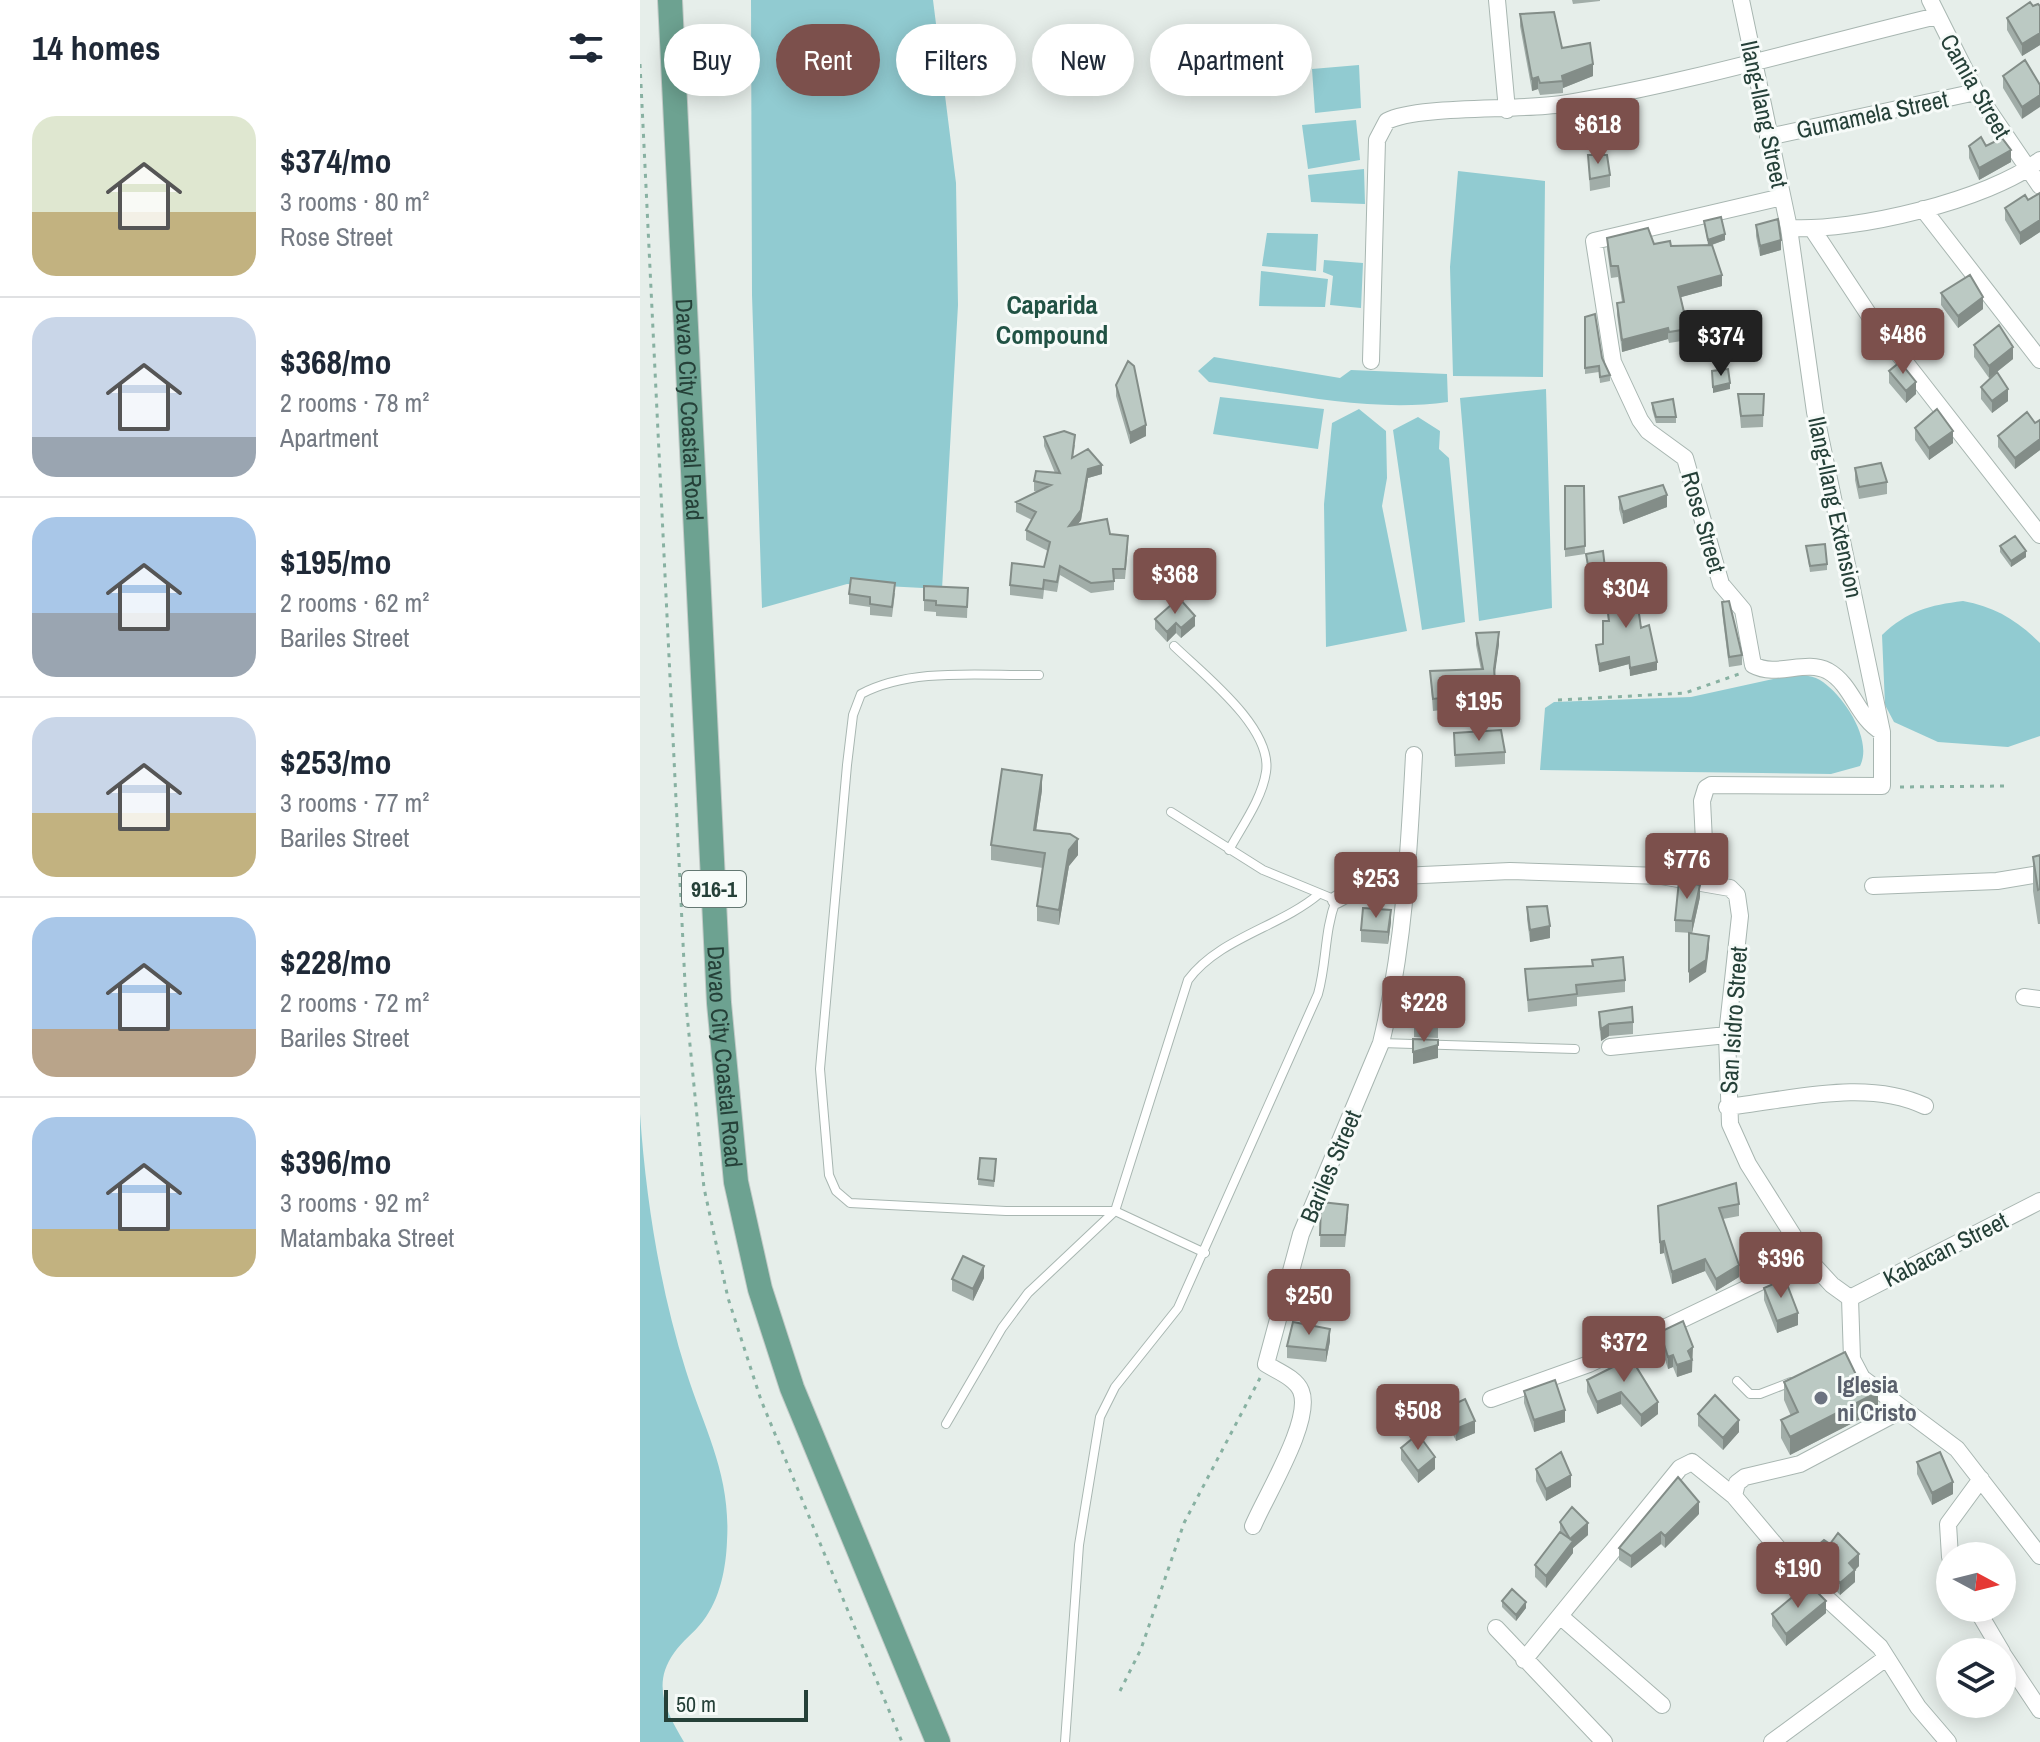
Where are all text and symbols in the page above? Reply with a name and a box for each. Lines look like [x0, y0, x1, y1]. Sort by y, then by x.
chip: Buy [664, 24, 760, 96]
chip: Rent [776, 24, 880, 96]
chip: Filters [896, 24, 1016, 96]
chip: New [1032, 24, 1134, 96]
chip: Apartment [1150, 24, 1312, 96]
text: 14 homes [32, 25, 161, 71]
icon: filters [564, 26, 608, 70]
street label: Camia Street [1933, 28, 2019, 145]
street label: Ilang-Ilang Street [1734, 37, 1796, 191]
street label: Gumamela Street [1793, 82, 1951, 146]
pin: $618 [1551, 98, 1645, 166]
text: $618 [1574, 106, 1622, 141]
text: $374/mo [280, 138, 392, 184]
icon: home [96, 148, 192, 244]
text: 3 rooms · 80 m² [280, 184, 429, 219]
text: Rose Street [280, 219, 393, 254]
district label: Caparida Compound [996, 287, 1108, 352]
street label: Davao City Coastal Road [669, 298, 711, 521]
pin: $486 [1856, 308, 1950, 376]
pin: $374 [1674, 310, 1768, 378]
text: $486 [1879, 316, 1927, 351]
text: $374 [1697, 318, 1745, 353]
text: $368/mo [280, 339, 392, 385]
icon: home [96, 349, 192, 445]
text: 2 rooms · 78 m² [280, 385, 429, 420]
street label: Ilang-Ilang Extension [1801, 413, 1871, 601]
text: Apartment [280, 420, 378, 455]
street label: Rose Street [1674, 468, 1734, 577]
text: $195/mo [280, 539, 392, 585]
pin: $368 [1128, 548, 1222, 616]
icon: home [96, 549, 192, 645]
text: $368 [1151, 556, 1199, 591]
pin: $304 [1579, 562, 1673, 630]
text: $304 [1602, 570, 1650, 605]
text: 2 rooms · 62 m² [280, 585, 429, 620]
text: Bariles Street [280, 620, 409, 655]
pin: $195 [1432, 675, 1526, 743]
text: $195 [1455, 683, 1503, 718]
text: $253/mo [280, 739, 392, 785]
icon: home [96, 749, 192, 845]
text: 3 rooms · 77 m² [280, 785, 429, 820]
text: Bariles Street [280, 820, 409, 855]
pin: $776 [1640, 833, 1734, 901]
text: $776 [1663, 841, 1711, 876]
pin: $253 [1329, 852, 1423, 920]
text: $253 [1352, 860, 1400, 895]
road number: 916-1 [682, 871, 746, 907]
text: $228/mo [280, 939, 392, 985]
street label: Davao City Coastal Road [700, 945, 751, 1169]
street label: San Isidro Street [1712, 945, 1754, 1095]
icon: home [96, 949, 192, 1045]
pin: $228 [1377, 976, 1471, 1044]
text: $228 [1400, 984, 1448, 1019]
text: 2 rooms · 72 m² [280, 985, 429, 1020]
text: Bariles Street [280, 1020, 409, 1055]
street label: Bariles Street [1292, 1104, 1368, 1227]
text: $396/mo [280, 1139, 392, 1185]
icon: home [96, 1149, 192, 1245]
text: 3 rooms · 92 m² [280, 1185, 429, 1220]
street label: Kabacan Street [1877, 1204, 2013, 1294]
text: Matambaka Street [280, 1220, 454, 1255]
pin: $396 [1734, 1232, 1828, 1300]
text: $396 [1757, 1240, 1805, 1275]
pin: $250 [1262, 1269, 1356, 1337]
text: $250 [1285, 1277, 1333, 1312]
pin: $372 [1577, 1316, 1671, 1384]
text: $372 [1600, 1324, 1648, 1359]
place label: Iglesia ni Cristo [1837, 1368, 1917, 1428]
pin: $508 [1371, 1384, 1465, 1452]
marker: Iglesia ni Cristo [1812, 1389, 1830, 1407]
text: $508 [1394, 1392, 1442, 1427]
pin: $190 [1751, 1542, 1845, 1610]
north arrow [1936, 1542, 2016, 1622]
map controls [1936, 1542, 2016, 1718]
text: $190 [1774, 1550, 1822, 1585]
button: layers [1936, 1638, 2016, 1718]
scale bar [664, 1686, 808, 1722]
text: 50 m [676, 1689, 716, 1719]

